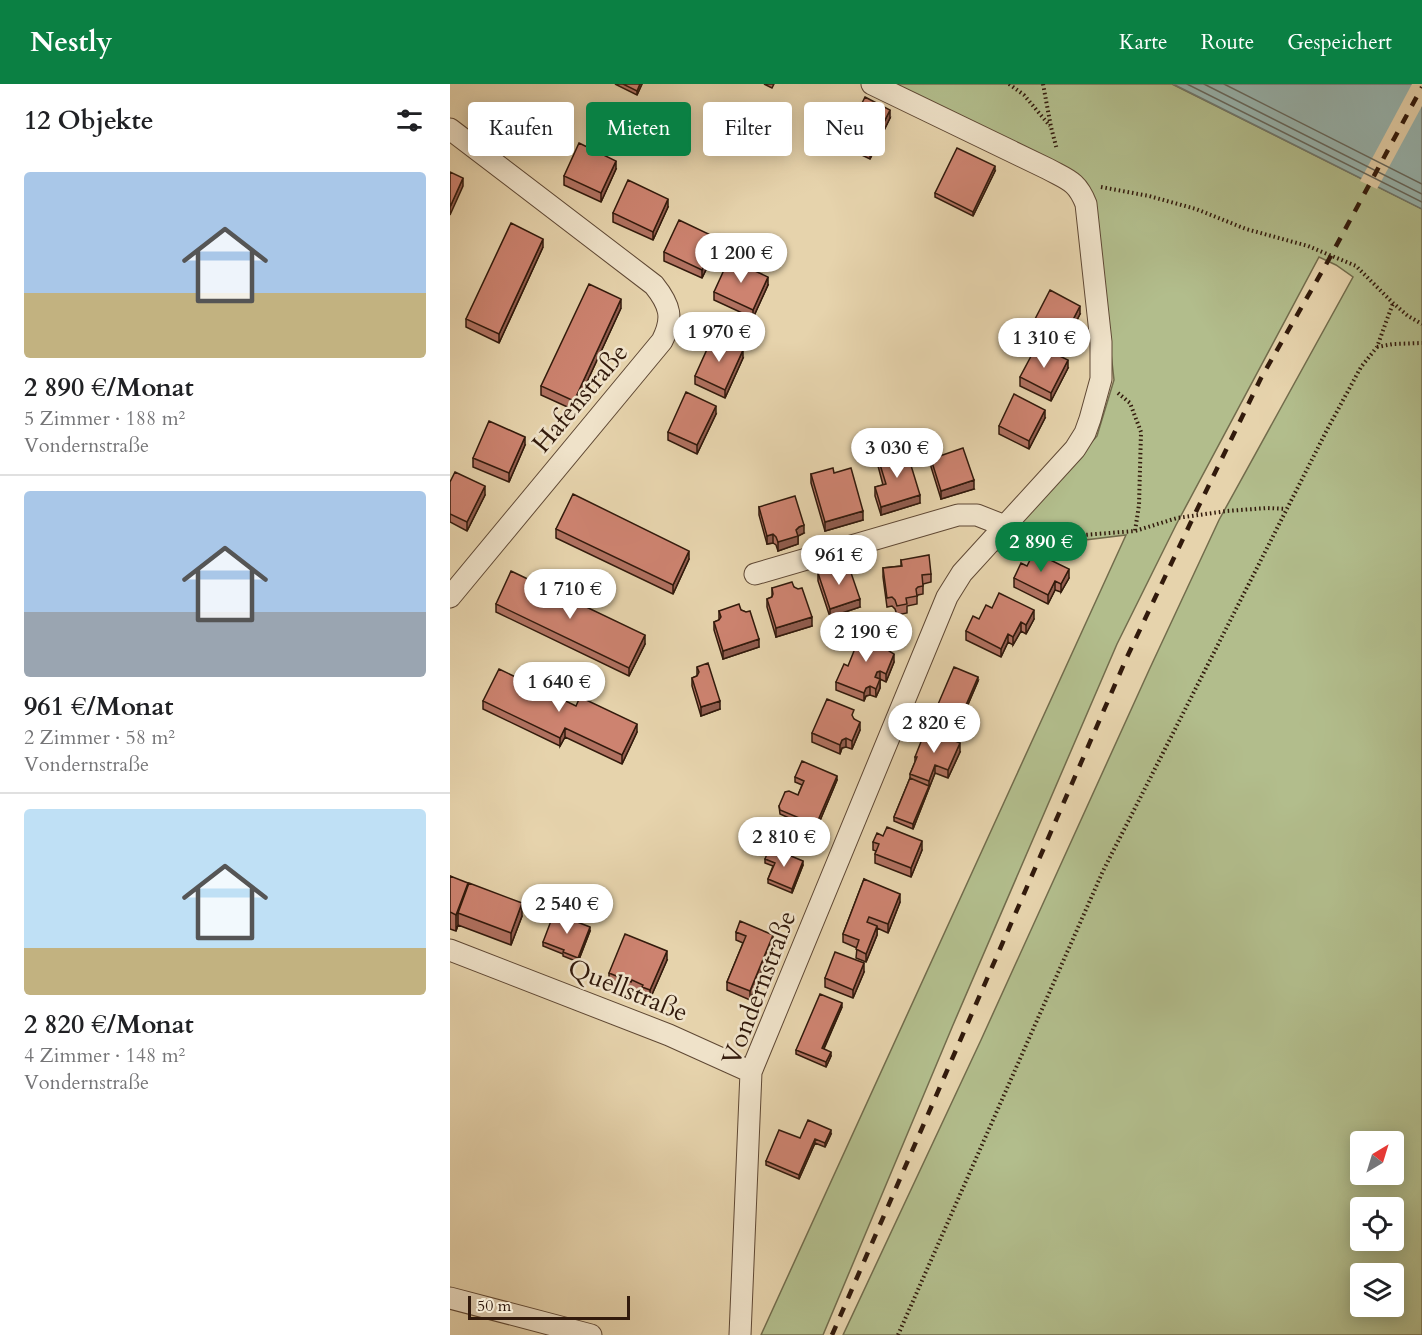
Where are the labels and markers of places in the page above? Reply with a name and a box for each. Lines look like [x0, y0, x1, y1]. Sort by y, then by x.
pin: 1 200 € [686, 233, 796, 284]
pin: 1 970 € [664, 312, 774, 363]
pin: 1 310 € [989, 318, 1099, 369]
pin: 3 030 € [842, 428, 952, 479]
pin: 2 890 € [986, 522, 1096, 573]
pin: 961 € [797, 535, 881, 586]
pin: 1 710 € [515, 569, 625, 620]
pin: 2 190 € [811, 612, 921, 663]
pin: 1 640 € [504, 662, 614, 713]
pin: 2 820 € [879, 703, 989, 754]
pin: 2 810 € [729, 817, 839, 868]
pin: 2 540 € [512, 884, 622, 935]

